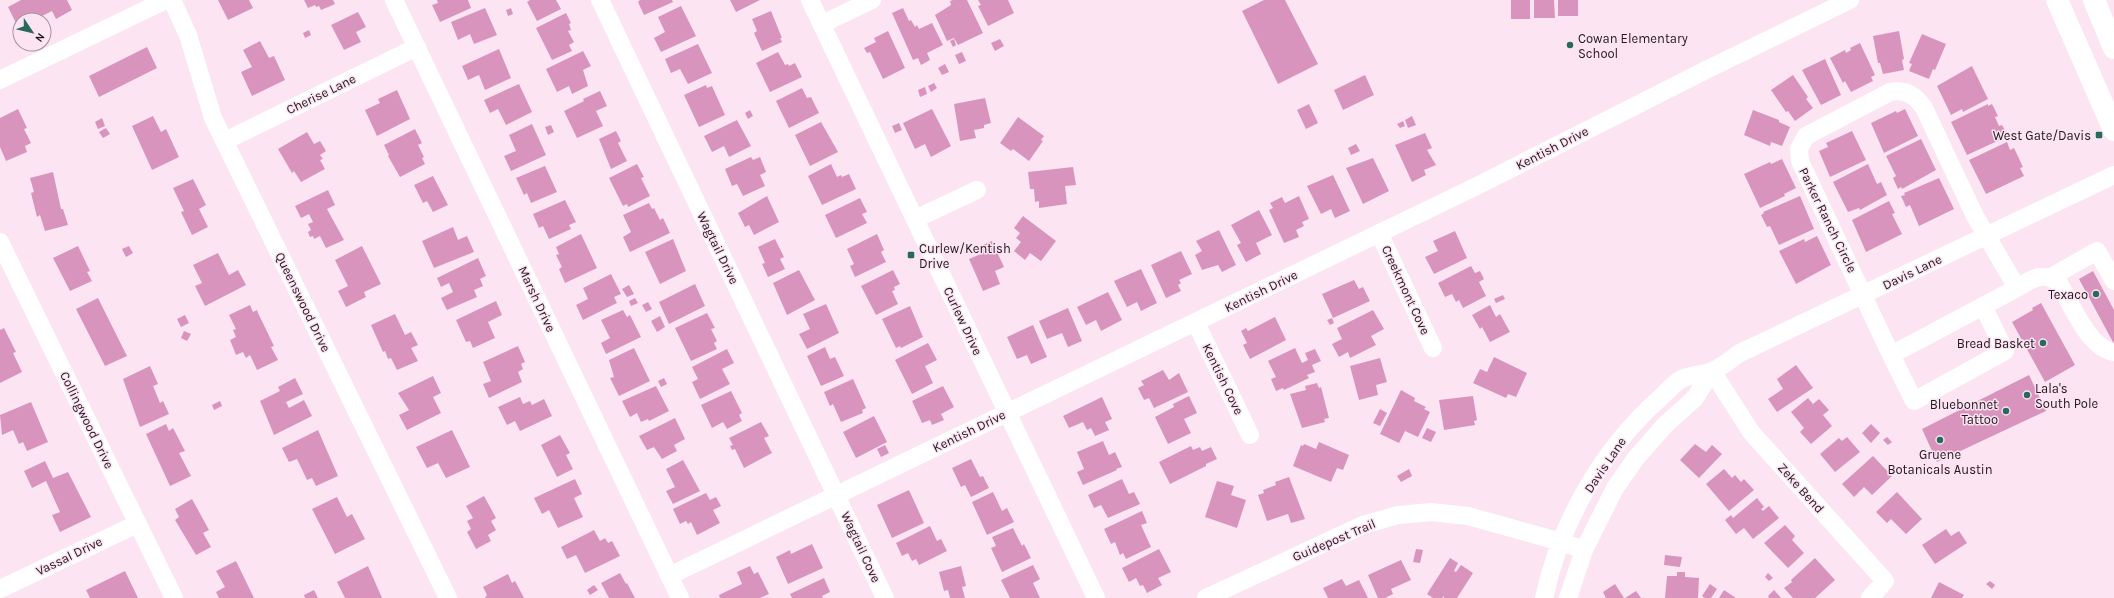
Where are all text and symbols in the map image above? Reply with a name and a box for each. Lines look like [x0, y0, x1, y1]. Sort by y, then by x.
north arrow [12, 12, 52, 52]
text: N [32, 30, 47, 44]
place label: Cowan Elementary School [1578, 31, 1688, 61]
marker: Cowan Elementary School [1565, 40, 1575, 50]
street label: Cherise Lane [284, 71, 358, 117]
street label: Kentish Drive [1513, 123, 1591, 173]
place label: West Gate/Davis [1993, 128, 2091, 143]
marker: West Gate/Davis [2094, 130, 2104, 140]
street label: Parker Ranch Circle [1796, 165, 1860, 275]
street label: Wagtail Drive [694, 209, 742, 287]
place label: Curlew/Kentish Drive [919, 241, 1011, 271]
street label: Creekmont Cove [1379, 243, 1433, 337]
street label: Queenswood Drive [272, 250, 334, 355]
marker: Curlew/Kentish Drive [906, 250, 916, 260]
street label: Davis Lane [1880, 251, 1944, 293]
street label: Marsh Drive [515, 264, 559, 335]
street label: Kentish Drive [1222, 267, 1300, 315]
street label: Curlew Drive [941, 284, 986, 358]
place label: Texaco [2048, 287, 2088, 302]
marker: Texaco [2091, 289, 2101, 299]
place label: Bread Basket [1957, 336, 2035, 351]
marker: Bread Basket [2038, 338, 2048, 348]
street label: Kentish Cove [1199, 341, 1247, 417]
street label: Collingwood Drive [57, 369, 117, 471]
place label: Lala's South Pole [2035, 381, 2099, 411]
marker: Lala's South Pole [2022, 390, 2032, 400]
place label: Bluebonnet Tattoo [1930, 397, 1998, 427]
marker: Bluebonnet Tattoo [2001, 406, 2011, 416]
street label: Kentish Drive [930, 407, 1008, 455]
street label: Davis Lane [1581, 434, 1629, 496]
marker: Gruene Botanicals Austin [1935, 435, 1945, 445]
place label: Gruene Botanicals Austin [1887, 447, 1993, 477]
street label: Zeke Bend [1775, 460, 1827, 516]
street label: Wagtail Cove [838, 509, 884, 585]
street label: Guidepost Trail [1290, 516, 1378, 564]
street label: Vassal Drive [33, 533, 105, 579]

